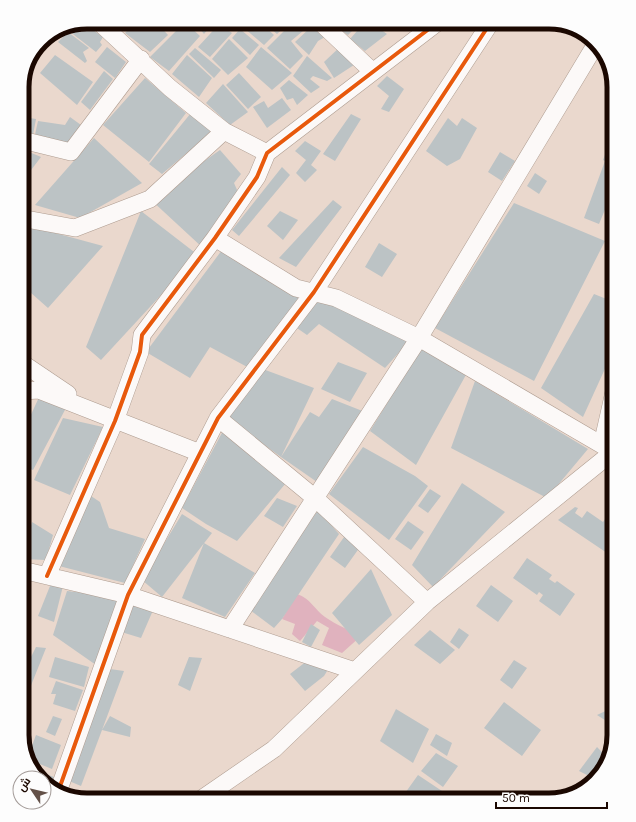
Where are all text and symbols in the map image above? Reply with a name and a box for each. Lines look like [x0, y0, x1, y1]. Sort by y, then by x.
north arrow [12, 770, 52, 810]
text: ش [15, 775, 34, 794]
scale bar [496, 784, 607, 810]
text: 50 m [502, 791, 530, 805]

